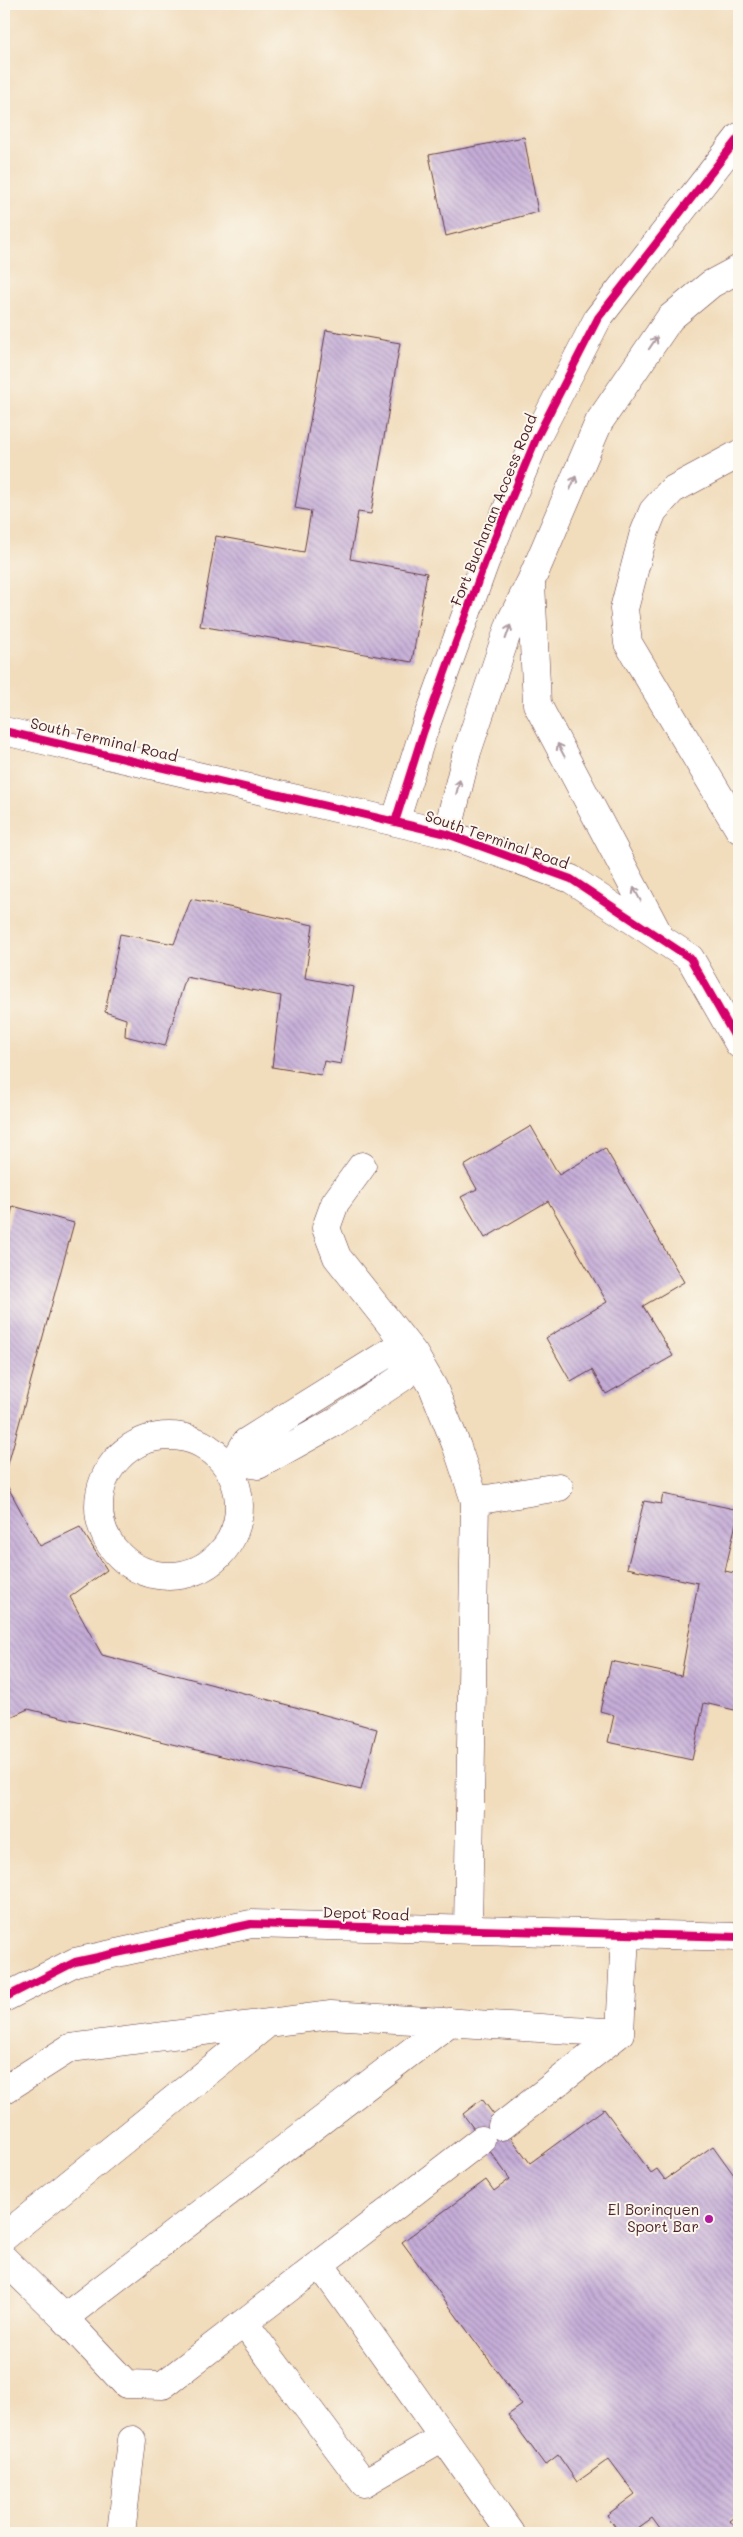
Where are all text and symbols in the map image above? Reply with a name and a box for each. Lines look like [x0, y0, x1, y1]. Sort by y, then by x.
one-way arrow [648, 336, 658, 350]
street label: Fort Buchanan Access Road [445, 411, 541, 608]
one-way arrow [569, 476, 578, 491]
one-way arrow [504, 625, 513, 640]
street label: South Terminal Road [29, 712, 180, 766]
one-way arrow [556, 742, 566, 757]
one-way arrow [454, 779, 464, 795]
street label: South Terminal Road [423, 805, 572, 873]
one-way arrow [632, 886, 642, 901]
street label: Depot Road [322, 1901, 410, 1925]
place label: El Borinquen Sport Bar [608, 2199, 699, 2236]
marker: El Borinquen Sport Bar [703, 2213, 715, 2225]

